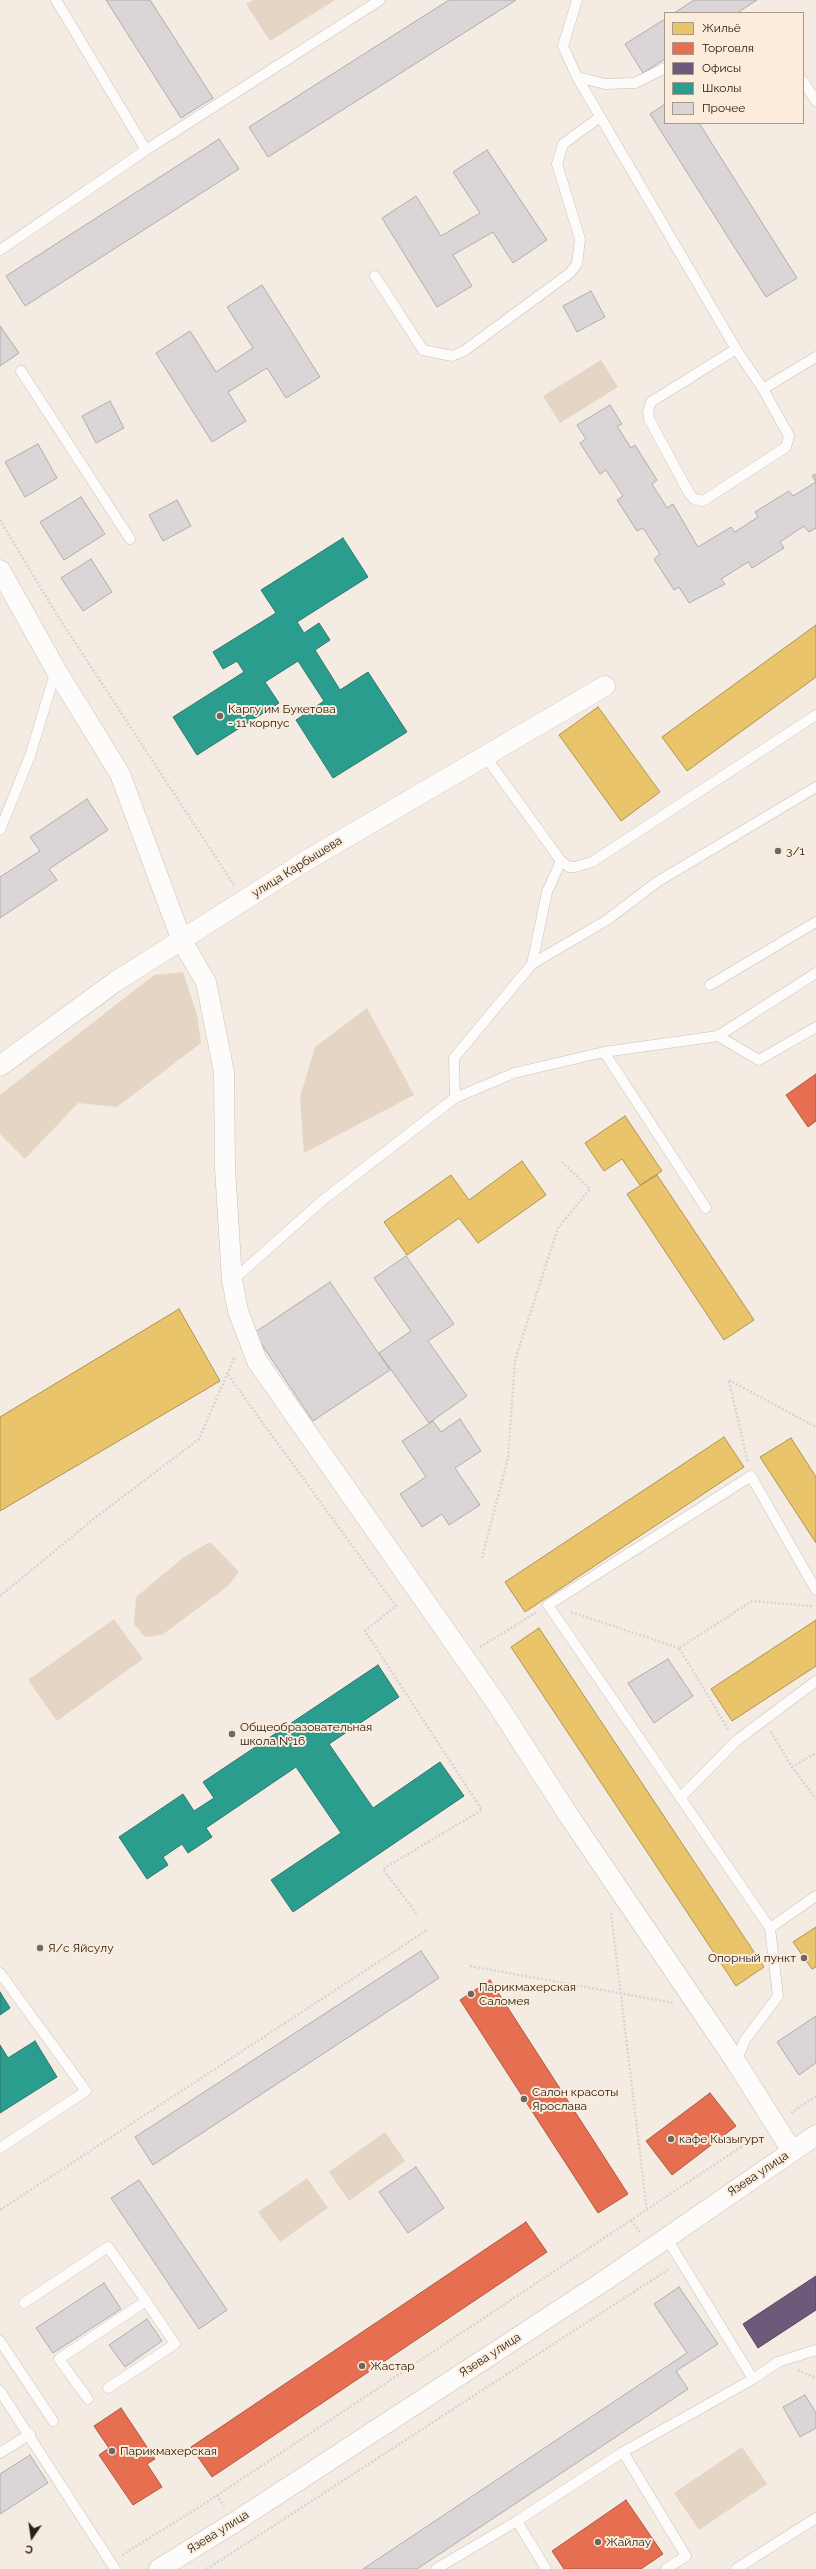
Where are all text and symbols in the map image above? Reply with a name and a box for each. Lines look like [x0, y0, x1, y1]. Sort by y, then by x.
legend [664, 12, 804, 124]
text: Жильё [702, 21, 741, 35]
text: Торговля [702, 41, 754, 55]
text: Офисы [702, 61, 741, 75]
text: Школы [702, 81, 741, 95]
text: Прочее [702, 101, 745, 115]
place label: Каргу им Букетова - 11 корпус [228, 702, 336, 730]
marker: Каргу им Букетова - 11 корпус [215, 711, 225, 721]
street label: улица Карбышева [249, 833, 345, 901]
place label: 3/1 [786, 844, 805, 858]
marker: 3/1 [773, 846, 783, 856]
place label: Общеобразовательная школа №16 [240, 1720, 372, 1748]
marker: Общеобразовательная школа №16 [227, 1729, 237, 1739]
place label: Я/c Яйсулу [48, 1941, 114, 1955]
marker: Я/c Яйсулу [35, 1943, 45, 1953]
place label: Опорный пункт [708, 1951, 796, 1965]
marker: Опорный пункт [799, 1953, 809, 1963]
place label: Парикмахерская Саломея [479, 1980, 576, 2008]
marker: Парикмахерская Саломея [466, 1989, 476, 1999]
place label: Салон красоты Ярослава [532, 2085, 619, 2113]
marker: Салон красоты Ярослава [519, 2094, 529, 2104]
place label: кафе Кызыгурт [679, 2132, 764, 2146]
marker: кафе Кызыгурт [666, 2134, 676, 2144]
street label: Язева улица [725, 2148, 791, 2200]
street label: Язева улица [457, 2330, 523, 2380]
place label: Жастар [370, 2359, 415, 2373]
marker: Жастар [357, 2361, 367, 2371]
place label: Парикмахерская [120, 2444, 217, 2458]
marker: Парикмахерская [107, 2446, 117, 2456]
street label: Язева улица [184, 2507, 252, 2557]
north arrow [12, 2517, 52, 2557]
place label: Жайлау [606, 2535, 651, 2549]
marker: Жайлау [593, 2537, 603, 2547]
text: С [24, 2542, 34, 2556]

